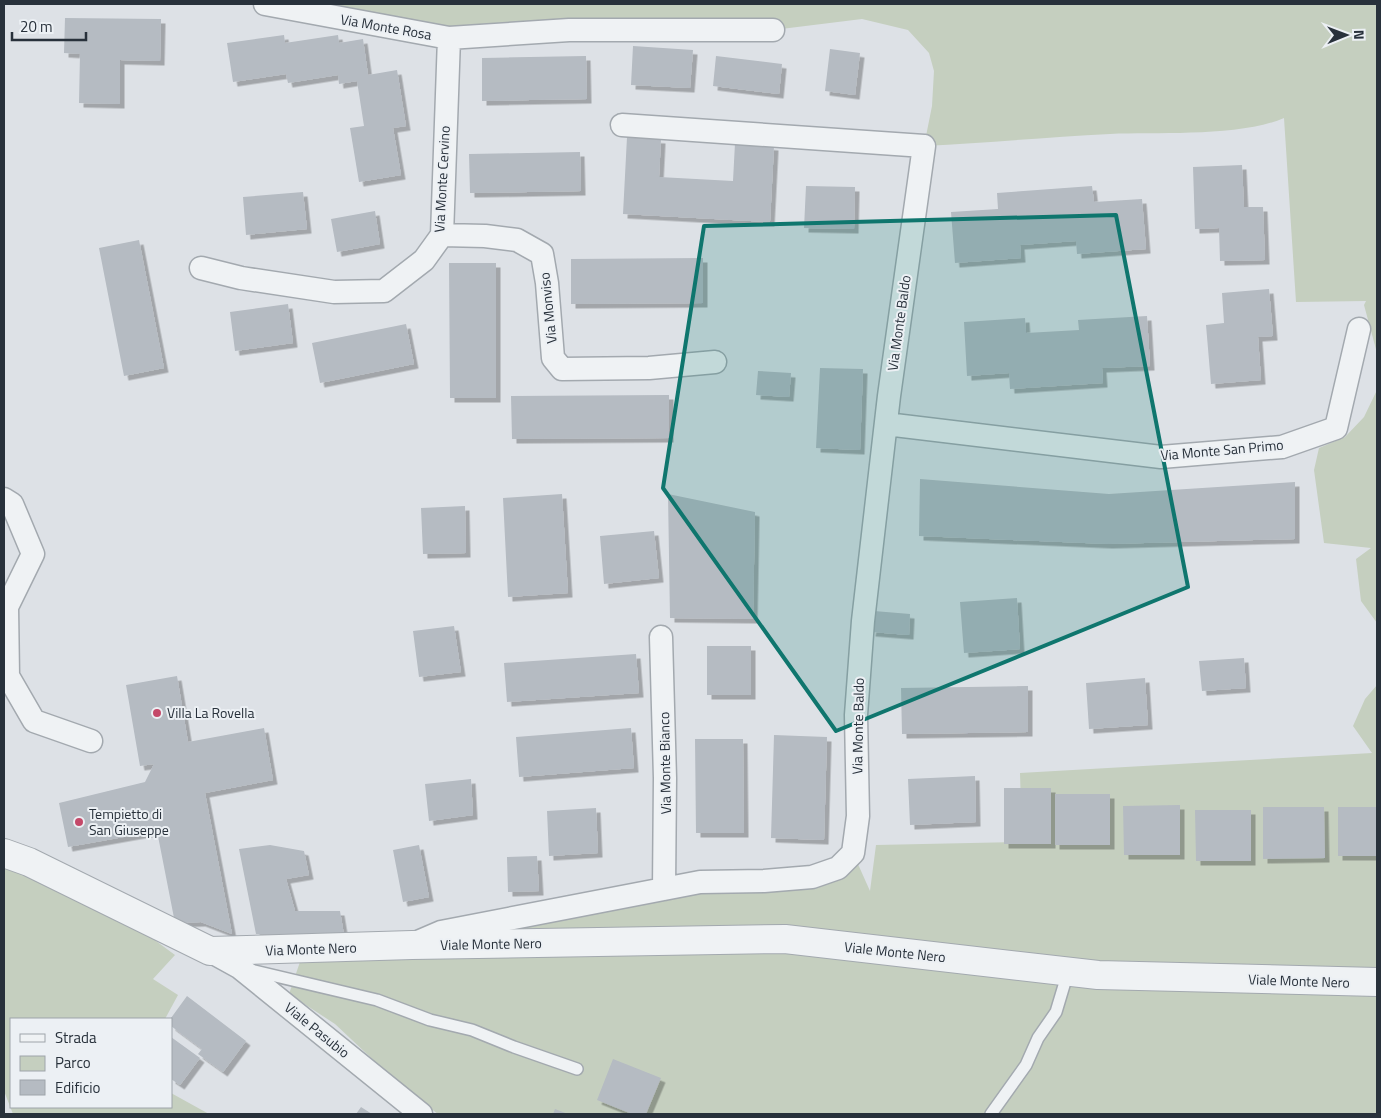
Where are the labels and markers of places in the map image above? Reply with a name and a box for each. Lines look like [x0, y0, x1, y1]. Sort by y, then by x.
place label: Villa La Rovella [167, 702, 255, 723]
marker: Villa La Rovella [151, 707, 163, 719]
place label: Tempietto di San Giuseppe [89, 803, 169, 840]
marker: Tempietto di San Giuseppe [73, 816, 85, 828]

